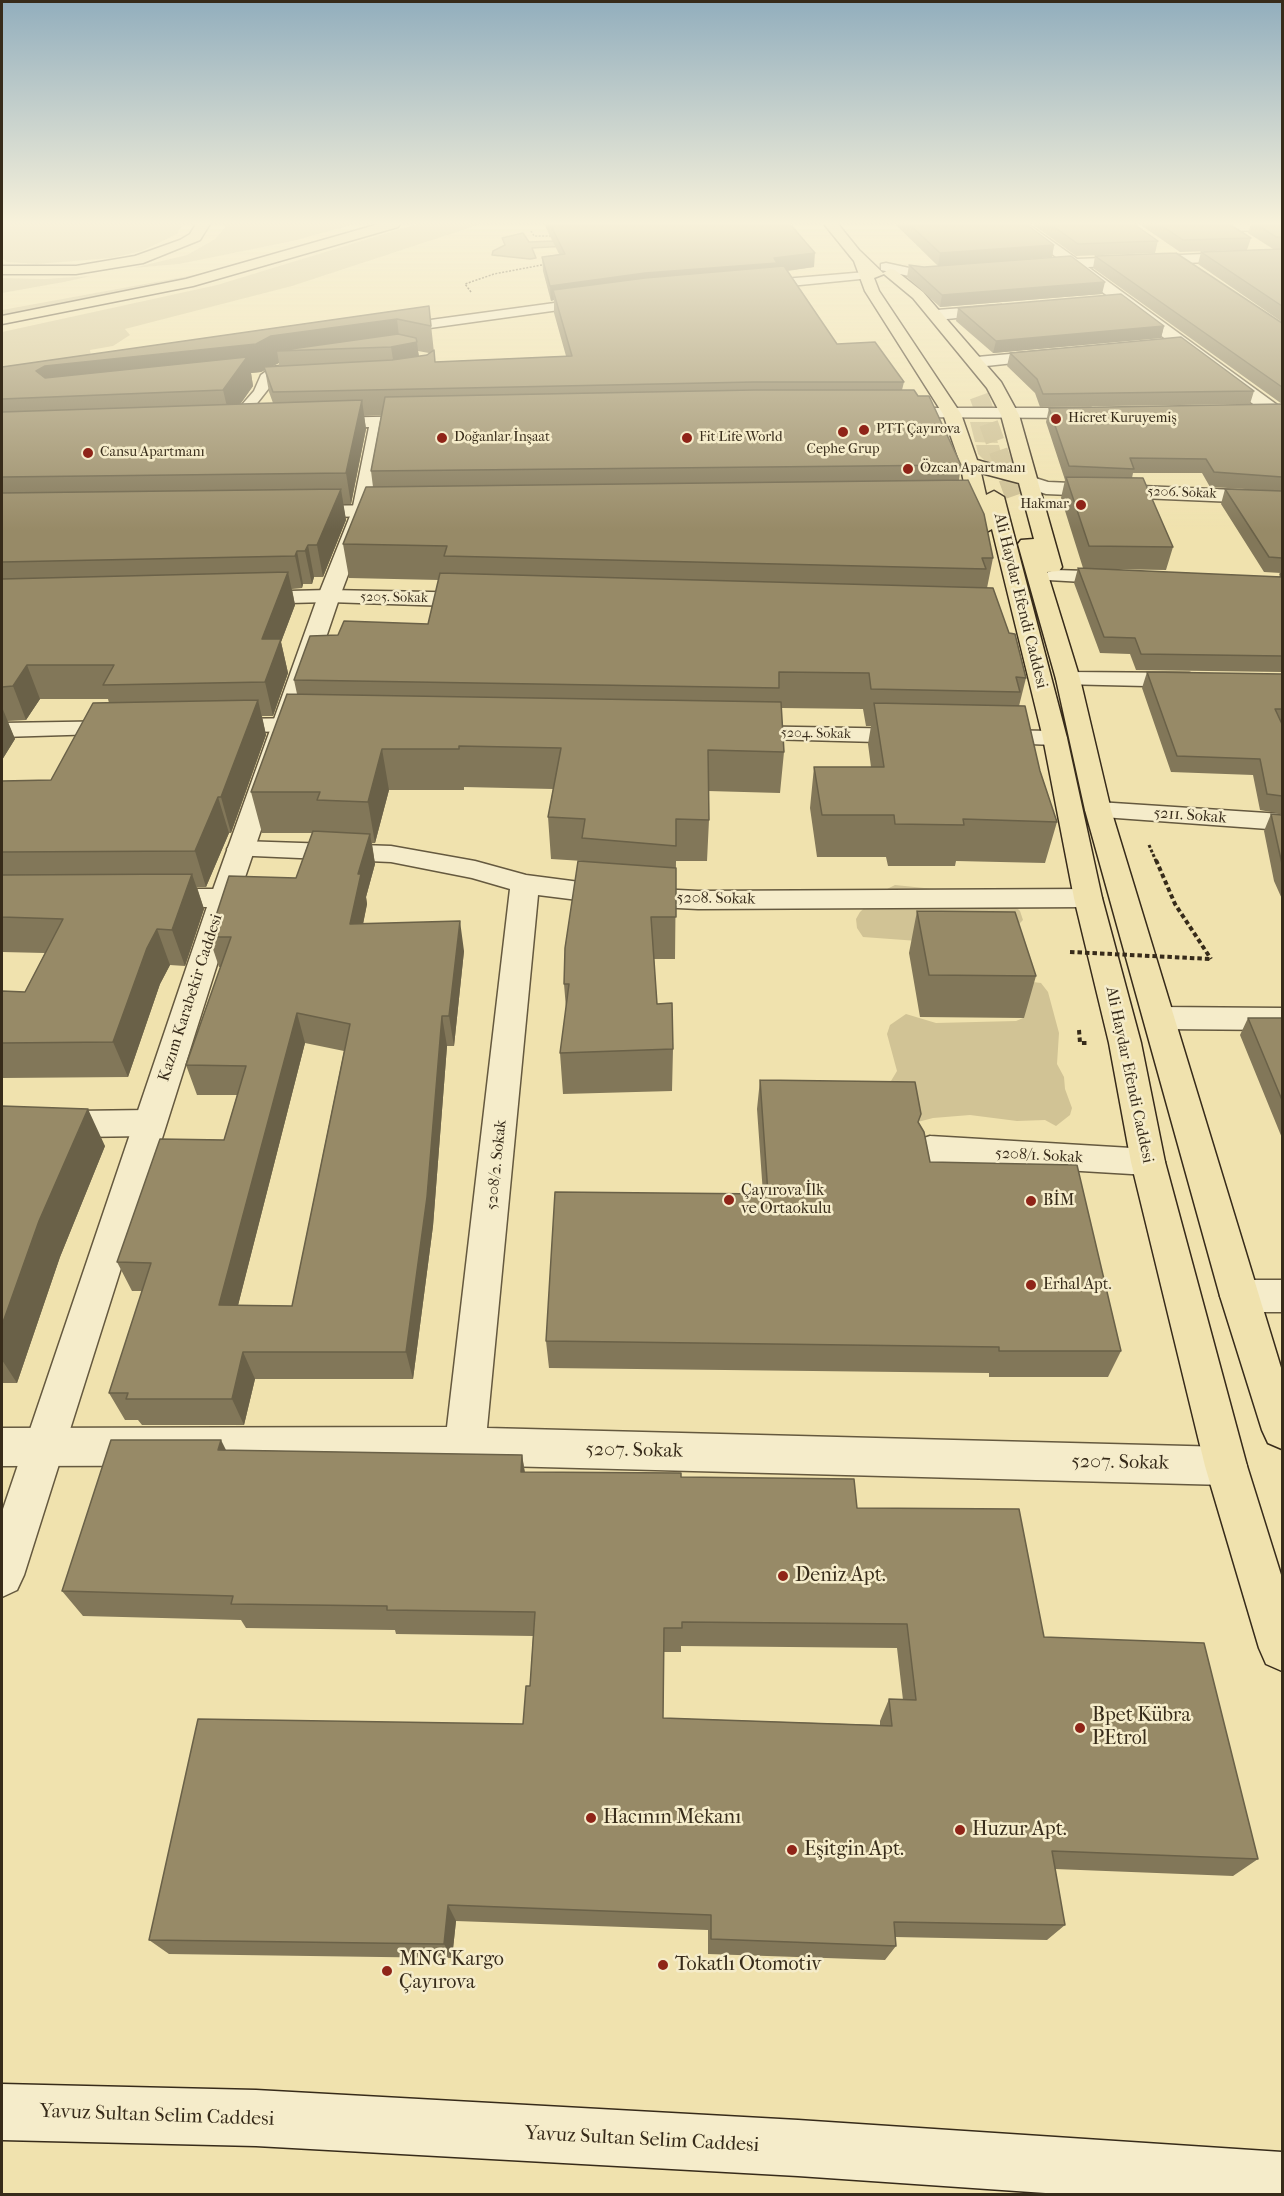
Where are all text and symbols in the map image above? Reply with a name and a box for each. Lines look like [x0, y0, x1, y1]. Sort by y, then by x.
place label: Hicret Kuruyemiş [1068, 411, 1177, 427]
marker: Hicret Kuruyemiş [1049, 412, 1063, 426]
place label: PTT Çayırova [876, 422, 960, 438]
marker: PTT Çayırova [857, 423, 871, 437]
marker: Cephe Grup [836, 425, 850, 439]
place label: Doğanlar İnşaat [454, 430, 550, 446]
place label: Fit Life World [699, 430, 783, 446]
marker: Doğanlar İnşaat [435, 431, 449, 445]
marker: Fit Life World [680, 431, 694, 445]
place label: Cephe Grup [807, 442, 879, 458]
place label: Cansu Apartmanı [100, 445, 205, 461]
marker: Cansu Apartmanı [81, 446, 95, 460]
place label: Özcan Apartmanı [920, 461, 1026, 477]
marker: Özcan Apartmanı [901, 462, 915, 476]
street label: 5206. Sokak [1147, 483, 1217, 503]
place label: Hakmar [1020, 497, 1069, 513]
marker: Hakmar [1074, 498, 1088, 512]
street label: Ali Haydar Efendi Caddesi [989, 511, 1051, 691]
street label: 5205. Sokak [360, 589, 428, 607]
street label: 5204. Sokak [781, 725, 851, 743]
street label: 5211. Sokak [1153, 804, 1227, 828]
street label: 5208. Sokak [677, 889, 755, 909]
street label: Kazım Karabekir Caddesi [155, 912, 227, 1084]
street label: Ali Haydar Efendi Caddesi [1101, 985, 1157, 1165]
street label: 5208/2. Sokak [483, 1119, 511, 1211]
street label: 5208/1. Sokak [994, 1144, 1084, 1168]
place label: Çayırova İlk ve Ortaokulu [741, 1181, 831, 1219]
place label: BİM [1043, 1191, 1074, 1211]
marker: Çayırova İlk ve Ortaokulu [722, 1193, 736, 1207]
marker: BİM [1024, 1194, 1038, 1208]
place label: Erhal Apt. [1043, 1275, 1112, 1295]
marker: Erhal Apt. [1024, 1278, 1038, 1292]
street label: 5207. Sokak [585, 1438, 683, 1464]
street label: 5207. Sokak [1071, 1450, 1169, 1476]
place label: Deniz Apt. [795, 1564, 886, 1588]
marker: Deniz Apt. [776, 1569, 790, 1583]
place label: Bpet Kübra PEtrol [1092, 1704, 1191, 1751]
marker: Bpet Kübra PEtrol [1073, 1721, 1087, 1735]
place label: Hacının Mekanı [603, 1806, 741, 1830]
marker: Hacının Mekanı [584, 1811, 598, 1825]
place label: Huzur Apt. [972, 1818, 1067, 1842]
marker: Huzur Apt. [953, 1823, 967, 1837]
place label: Eşitgin Apt. [804, 1838, 904, 1862]
marker: Eşitgin Apt. [785, 1843, 799, 1857]
place label: MNG Kargo Çayırova [399, 1948, 504, 1995]
place label: Tokatlı Otomotiv [675, 1953, 821, 1977]
marker: Tokatlı Otomotiv [656, 1958, 670, 1972]
marker: MNG Kargo Çayırova [380, 1964, 394, 1978]
street label: Yavuz Sultan Selim Caddesi [39, 2100, 275, 2132]
street label: Yavuz Sultan Selim Caddesi [524, 2122, 760, 2158]

